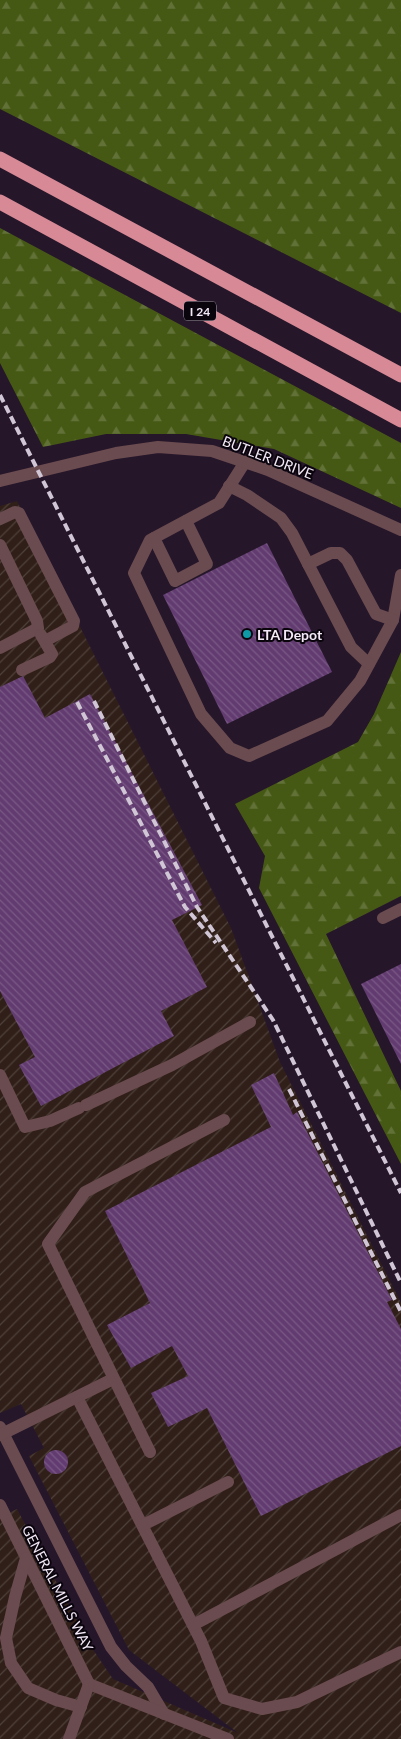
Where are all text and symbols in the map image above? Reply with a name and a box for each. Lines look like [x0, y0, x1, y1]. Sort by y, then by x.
road number: I 24 [184, 302, 216, 321]
street label: BUTLER DRIVE [220, 432, 316, 482]
place label: LTA Depot [257, 626, 323, 643]
marker: LTA Depot [241, 628, 253, 640]
street label: GENERAL MILLS WAY [19, 1522, 97, 1654]

